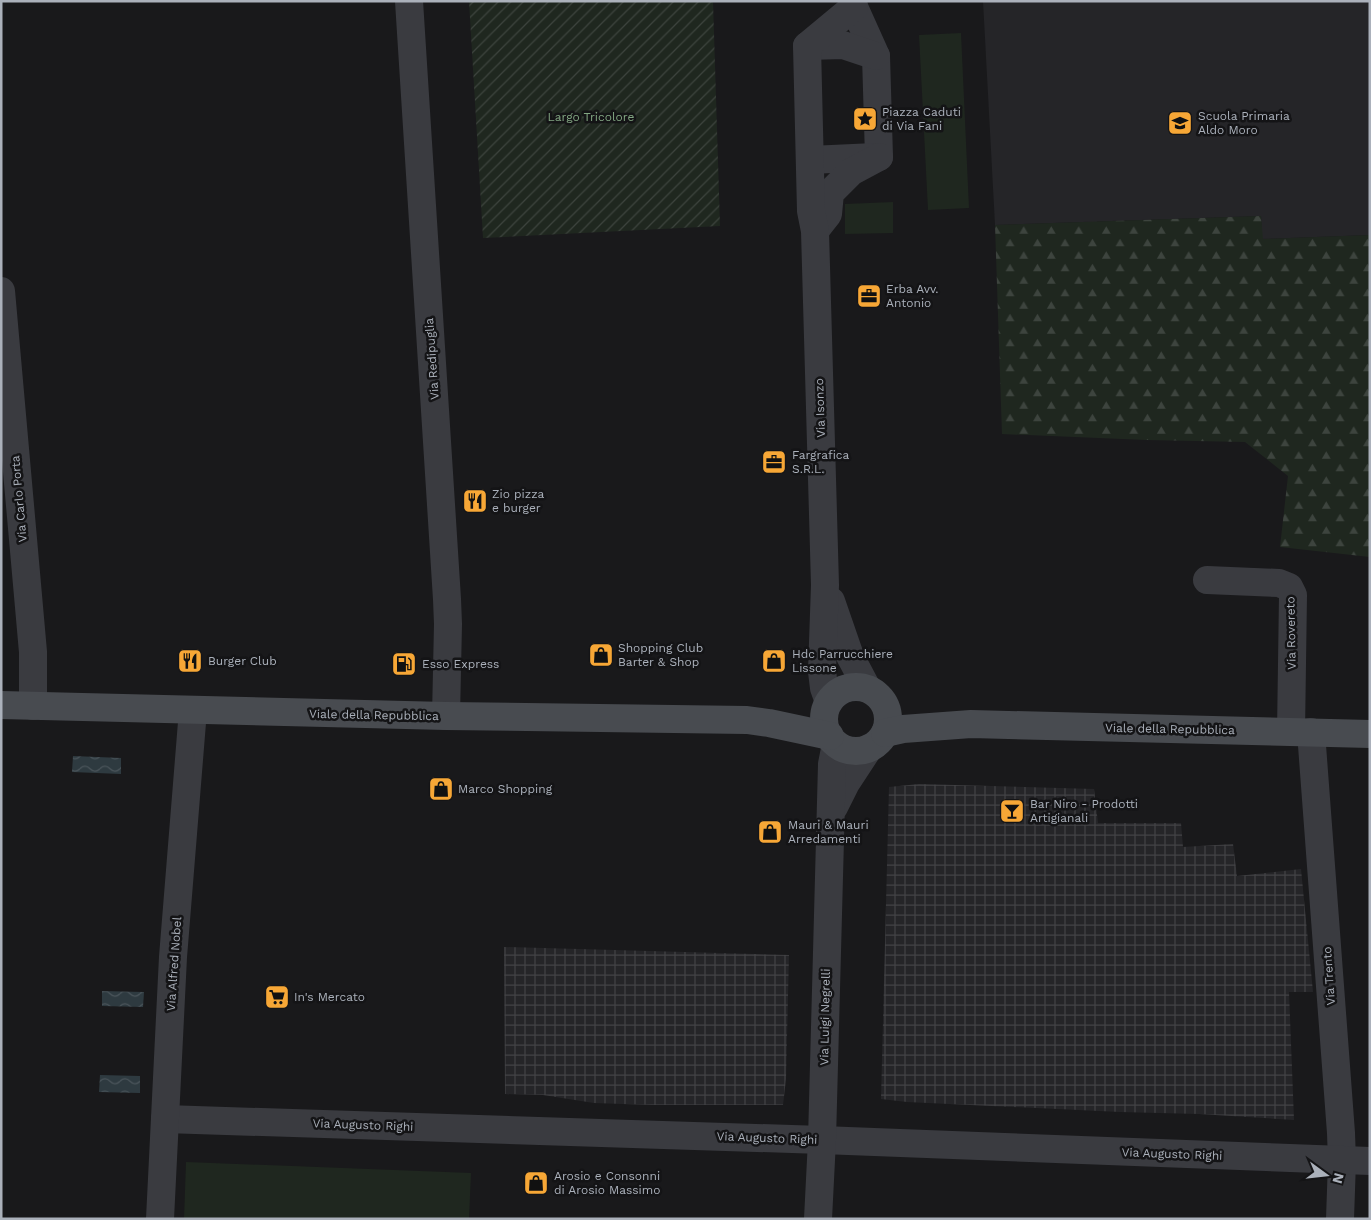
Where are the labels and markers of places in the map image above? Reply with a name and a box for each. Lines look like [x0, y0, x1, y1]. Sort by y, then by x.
place label: Piazza Caduti di Via Fani [882, 105, 961, 133]
place icon: Piazza Caduti di Via Fani [852, 106, 878, 132]
place label: Scuola Primaria Aldo Moro [1198, 109, 1290, 137]
school or university icon: Scuola Primaria Aldo Moro [1167, 110, 1193, 136]
place label: Erba Avv. Antonio [886, 282, 939, 310]
office icon: Erba Avv. Antonio [856, 283, 882, 309]
place label: Fargrafica S.R.L. [792, 448, 850, 476]
office icon: Fargrafica S.R.L. [761, 449, 787, 475]
place label: Zio pizza e burger [492, 487, 545, 515]
restaurant icon: Zio pizza e burger [462, 488, 488, 514]
place label: Shopping Club Barter & Shop [618, 641, 703, 669]
shop icon: Shopping Club Barter & Shop [588, 642, 614, 668]
place label: Hdc Parrucchiere Lissone [792, 647, 893, 675]
restaurant icon: Burger Club [177, 648, 203, 674]
shop icon: Hdc Parrucchiere Lissone [761, 648, 787, 674]
fuel station icon: Esso Express [391, 651, 417, 677]
place label: Burger Club [208, 654, 277, 668]
place label: Esso Express [422, 657, 499, 671]
shop icon: Marco Shopping [428, 776, 454, 802]
place label: Marco Shopping [458, 782, 553, 796]
place label: Bar Niro - Prodotti Artigianali [1030, 797, 1138, 825]
bar icon: Bar Niro - Prodotti Artigianali [999, 798, 1025, 824]
place label: Mauri & Mauri Arredamenti [788, 818, 869, 846]
shop icon: Mauri & Mauri Arredamenti [757, 819, 783, 845]
supermarket icon: In's Mercato [264, 984, 290, 1010]
place label: In's Mercato [294, 990, 365, 1004]
place label: Arosio e Consonni di Arosio Massimo [554, 1169, 660, 1197]
shop icon: Arosio e Consonni di Arosio Massimo [523, 1170, 549, 1196]

